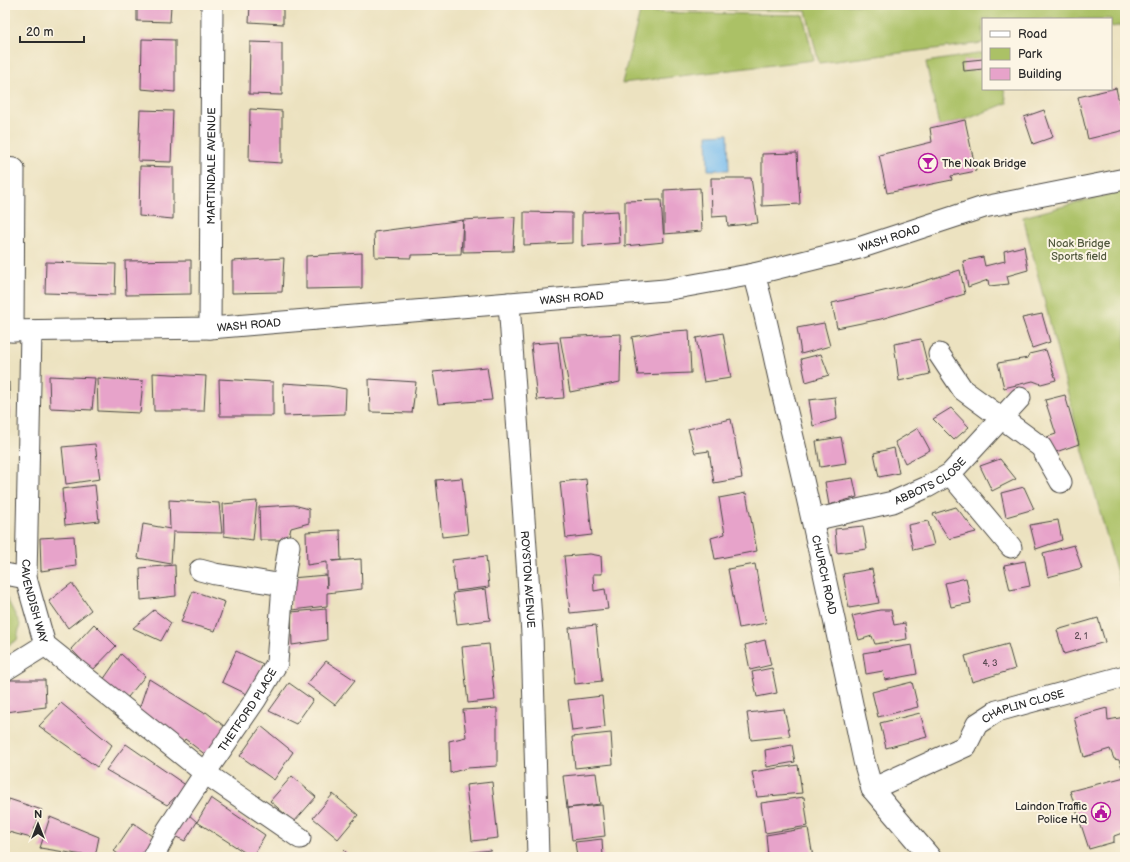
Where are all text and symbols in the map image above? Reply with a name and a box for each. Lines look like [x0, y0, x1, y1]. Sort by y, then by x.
scale bar [20, 18, 84, 44]
legend [982, 18, 1112, 90]
text: 20 m [26, 25, 53, 40]
text: Road [1018, 27, 1047, 42]
text: Park [1018, 47, 1042, 62]
text: Building [1018, 67, 1062, 82]
street label: MARTINDALE AVENUE [205, 108, 218, 224]
bar icon: The Noak Bridge [917, 152, 939, 174]
place label: The Noak Bridge [942, 157, 1027, 170]
street label: WASH ROAD [857, 222, 922, 255]
park label: Noak Bridge Sports field [1048, 237, 1111, 263]
street label: WASH ROAD [539, 289, 604, 307]
street label: WASH ROAD [216, 316, 281, 334]
street label: ABBOTS CLOSE [892, 455, 969, 508]
street label: ROYSTON AVENUE [518, 530, 538, 629]
street label: CHURCH ROAD [809, 534, 839, 616]
street label: CAVENDISH WAY [19, 559, 50, 645]
house number: 2, 1 [1075, 631, 1087, 642]
house number: 4, 3 [982, 658, 998, 669]
street label: THETFORD PLACE [216, 666, 280, 754]
street label: CHAPLIN CLOSE [979, 687, 1066, 726]
place label: Laindon Traffic Police HQ [1015, 800, 1087, 826]
public building icon: Laindon Traffic Police HQ [1090, 801, 1112, 823]
north arrow [18, 804, 58, 844]
text: N [34, 808, 42, 821]

